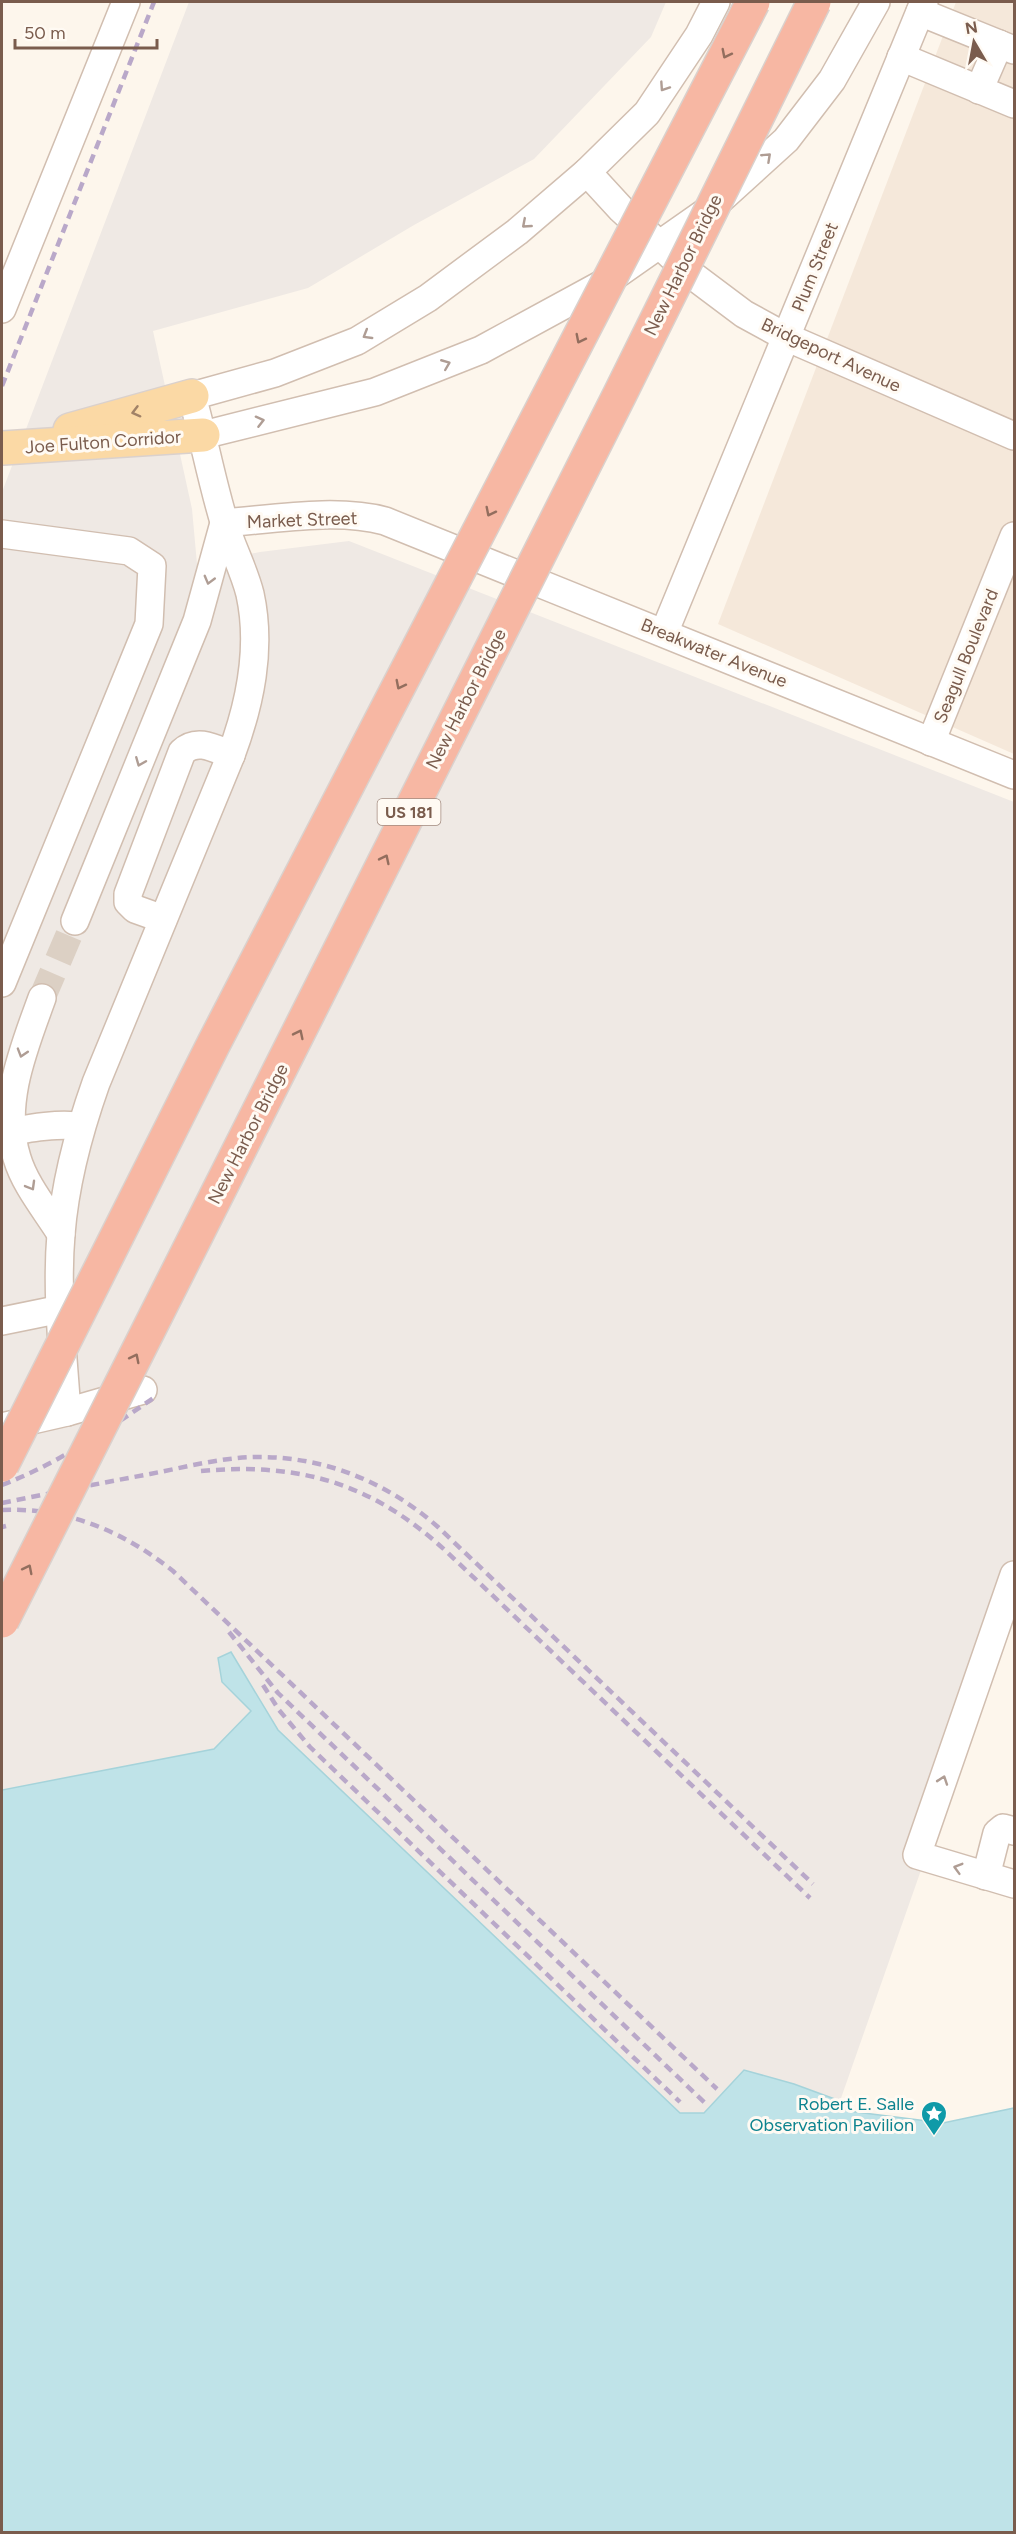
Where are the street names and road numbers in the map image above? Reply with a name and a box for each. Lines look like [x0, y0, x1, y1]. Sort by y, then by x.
street label: New Harbor Bridge [639, 191, 727, 339]
street label: Plum Street [787, 219, 843, 315]
street label: Bridgeport Avenue [758, 313, 904, 397]
street label: Joe Fulton Corridor [24, 426, 182, 458]
street label: Market Street [246, 507, 358, 533]
street label: Seagull Boulevard [929, 586, 1003, 726]
street label: Breakwater Avenue [638, 614, 791, 692]
street label: New Harbor Bridge [421, 625, 511, 773]
road number: US 181 [378, 799, 440, 825]
street label: New Harbor Bridge [203, 1060, 293, 1208]

